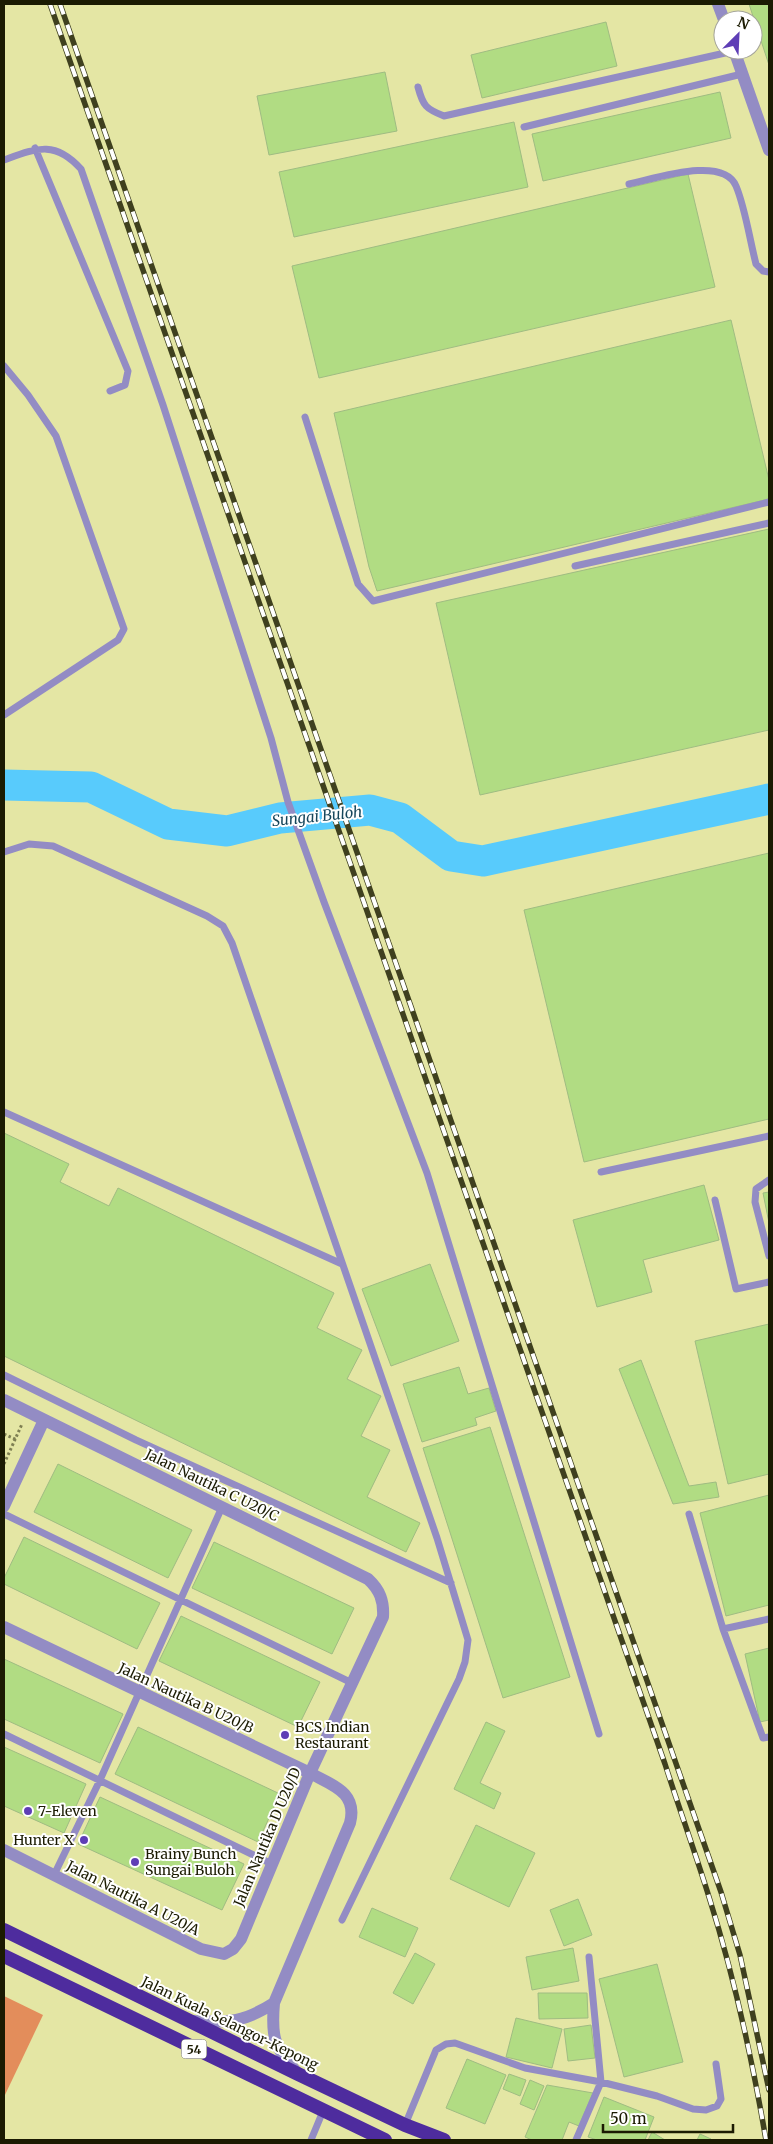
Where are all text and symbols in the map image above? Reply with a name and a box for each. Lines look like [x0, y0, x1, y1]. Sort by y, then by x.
north arrow [713, 10, 763, 60]
text: N [735, 13, 752, 34]
water label: Sungai Buloh [271, 802, 363, 830]
street label: Jalan Nautika C U20/C [141, 1444, 282, 1525]
street label: Jalan Nautika B U20/B [115, 1658, 256, 1737]
place label: BCS Indian Restaurant [295, 1718, 370, 1752]
marker: BCS Indian Restaurant [279, 1729, 291, 1741]
street label: Jalan Nautika D U20/D [229, 1764, 305, 1910]
place label: 7-Eleven [38, 1802, 97, 1820]
marker: 7-Eleven [22, 1805, 34, 1817]
place label: Hunter X [13, 1831, 74, 1849]
marker: Hunter X [78, 1834, 90, 1846]
place label: Brainy Bunch Sungai Buloh [145, 1845, 236, 1879]
street label: Jalan Nautika A U20/A [63, 1856, 203, 1939]
marker: Brainy Bunch Sungai Buloh [129, 1856, 141, 1868]
street label: Jalan Kuala Selangor-Kepong [138, 1972, 322, 2074]
road number: 54 [182, 2040, 206, 2058]
scale bar [603, 2102, 733, 2134]
text: 50 m [610, 2109, 647, 2128]

